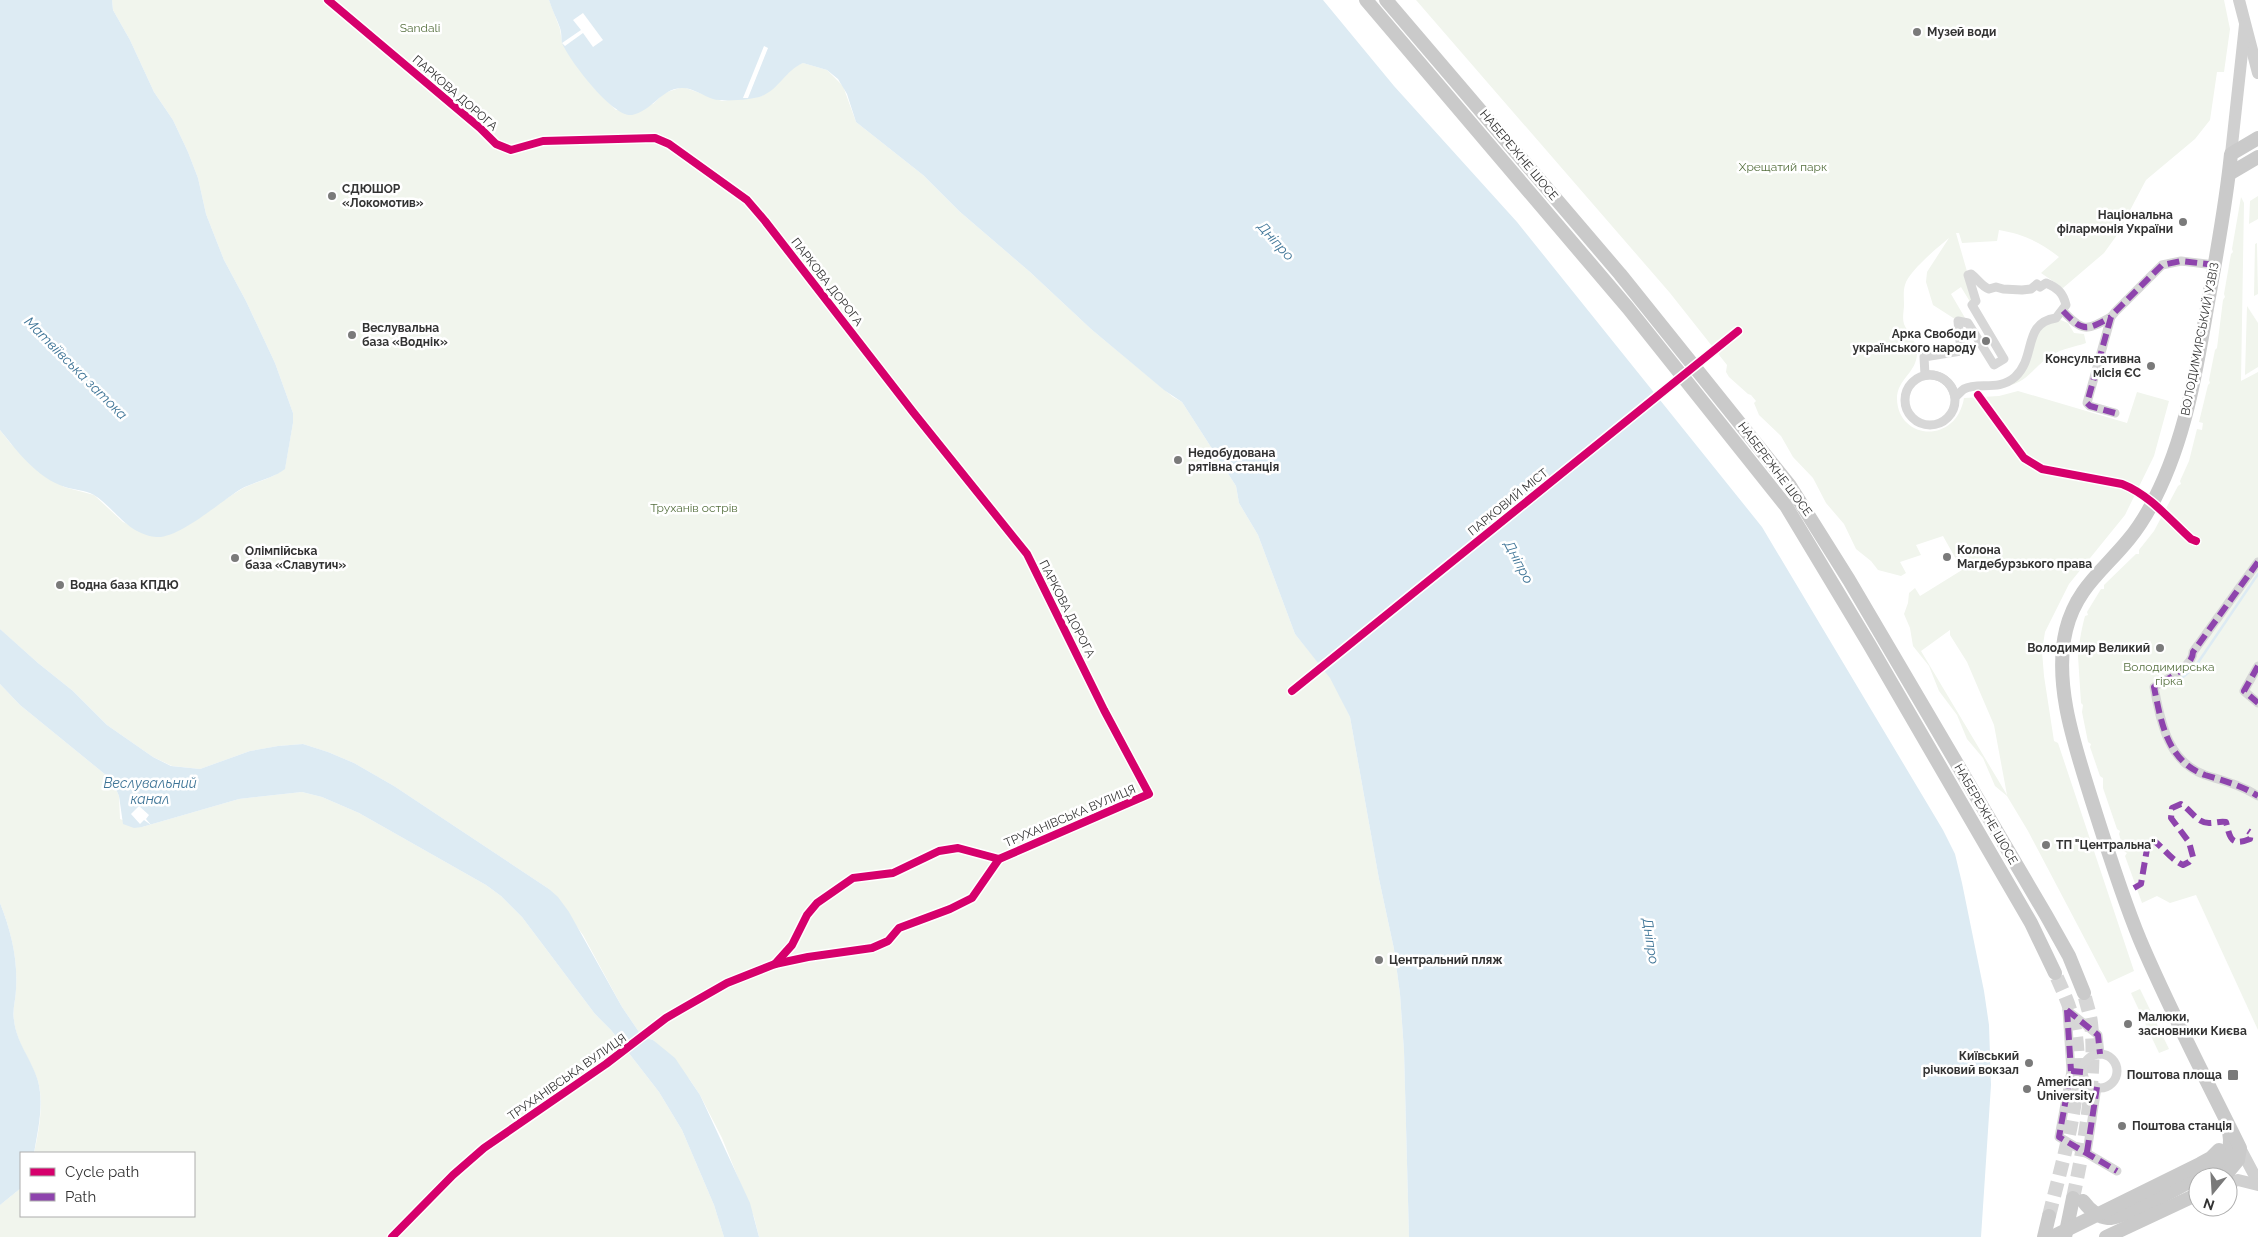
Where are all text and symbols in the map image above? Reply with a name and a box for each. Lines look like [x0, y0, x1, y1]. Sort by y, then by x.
park label: Sandali [400, 21, 440, 35]
place label: Музей води [1927, 25, 1996, 39]
marker: Музей води [1911, 26, 1923, 38]
street label: ПАРКОВА ДОРОГА [410, 52, 500, 134]
street label: НАБЕРЕЖНЕ ШОСЕ [1477, 107, 1561, 203]
park label: Хрещатий парк [1739, 160, 1827, 174]
place label: СДЮШОР «Локомотив» [342, 182, 424, 210]
marker: СДЮШОР «Локомотив» [326, 190, 338, 202]
place label: Національна філармонія України [2057, 208, 2173, 236]
marker: Національна філармонія України [2177, 216, 2189, 228]
water label: Дніпро [1254, 218, 1297, 264]
street label: ПАРКОВА ДОРОГА [788, 235, 866, 329]
street label: ВОЛОДИМИРСЬКИЙ УЗВІЗ [2178, 261, 2222, 417]
water label: Матвіївська затока [21, 313, 131, 423]
place label: Веслувальна база «Воднік» [362, 321, 448, 349]
place label: Арка Свободи українського народу [1852, 327, 1976, 355]
marker: Веслувальна база «Воднік» [346, 329, 358, 341]
marker: Арка Свободи українського народу [1980, 335, 1992, 347]
place label: Консультативна місія ЄС [2045, 352, 2141, 380]
marker: Консультативна місія ЄС [2145, 360, 2157, 372]
street label: НАБЕРЕЖНЕ ШОСЕ [1735, 419, 1815, 519]
place label: Недобудована рятівна станція [1188, 446, 1279, 474]
marker: Недобудована рятівна станція [1172, 454, 1184, 466]
street label: ПАРКОВИЙ МІСТ [1465, 465, 1551, 538]
park label: Труханів острів [650, 501, 738, 515]
water label: Дніпро [1501, 537, 1537, 586]
place label: Колона Магдебурзького права [1957, 543, 2092, 571]
place label: Олімпійська база «Славутич» [245, 544, 346, 572]
marker: Колона Магдебурзького права [1941, 551, 1953, 563]
marker: Олімпійська база «Славутич» [229, 552, 241, 564]
street label: ПАРКОВА ДОРОГА [1036, 558, 1098, 660]
place label: Водна база КПДЮ [70, 578, 179, 592]
marker: Водна база КПДЮ [54, 579, 66, 591]
place label: Володимир Великий [2027, 641, 2150, 655]
marker: Володимир Великий [2154, 642, 2166, 654]
park label: Володимирська гірка [2123, 660, 2215, 688]
street label: НАБЕРЕЖНЕ ШОСЕ [1951, 761, 2021, 867]
water label: Веслувальний канал [103, 775, 197, 807]
street label: ТРУХАНІВСЬКА ВУЛИЦЯ [1002, 782, 1138, 850]
place label: ТП "Центральна" [2056, 838, 2156, 852]
marker: ТП "Центральна" [2040, 839, 2052, 851]
water label: Дніпро [1639, 916, 1663, 965]
place label: Центральний пляж [1389, 953, 1503, 967]
marker: Центральний пляж [1373, 954, 1385, 966]
place label: Малюки, засновники Києва [2138, 1010, 2247, 1038]
marker: Малюки, засновники Києва [2122, 1018, 2134, 1030]
street label: ТРУХАНІВСЬКА ВУЛИЦЯ [505, 1031, 629, 1123]
place label: Київський річковий вокзал [1923, 1049, 2019, 1077]
marker: Київський річковий вокзал [2023, 1057, 2035, 1069]
place label: Поштова площа [2127, 1068, 2222, 1082]
marker: Поштова площа [2226, 1068, 2240, 1082]
place label: American University [2037, 1075, 2095, 1103]
marker: American University [2021, 1083, 2033, 1095]
place label: Поштова станція [2132, 1119, 2232, 1133]
marker: Поштова станція [2116, 1120, 2128, 1132]
legend [20, 1152, 195, 1217]
text: Cycle path [65, 1163, 139, 1181]
north arrow [2188, 1167, 2238, 1217]
text: Path [65, 1188, 96, 1206]
text: N [2201, 1195, 2217, 1214]

